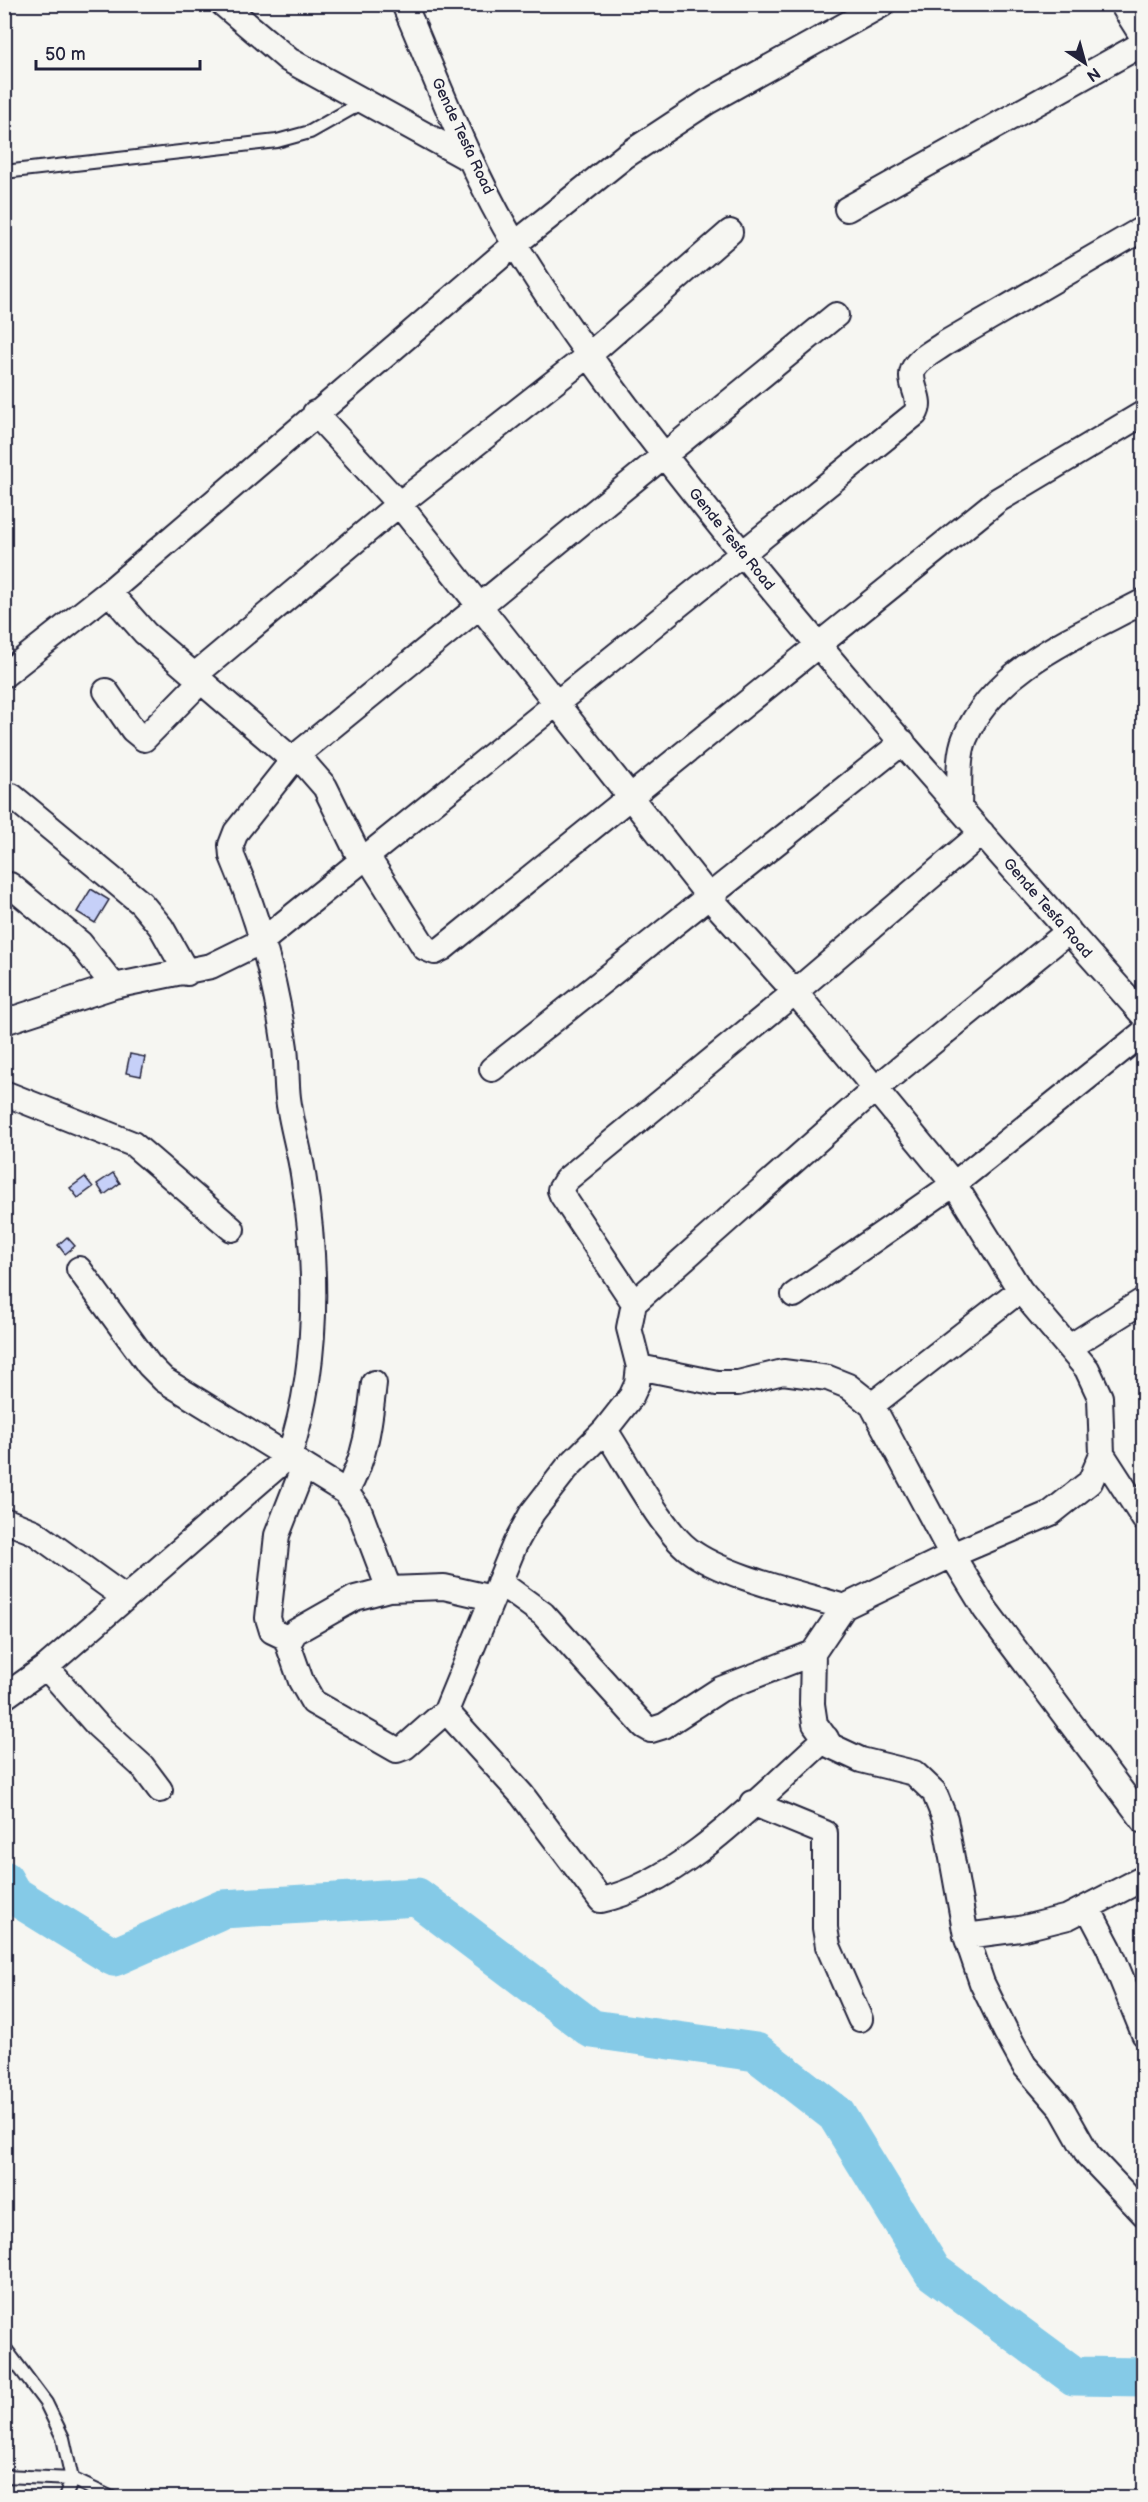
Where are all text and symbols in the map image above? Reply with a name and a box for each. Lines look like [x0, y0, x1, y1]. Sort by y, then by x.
scale bar [36, 33, 200, 71]
north arrow [1055, 33, 1115, 93]
text: 50 m [45, 44, 86, 65]
text: N [1082, 63, 1103, 85]
street label: Gende Tesfa Road [427, 75, 498, 197]
street label: Gende Tesfa Road [684, 484, 779, 594]
street label: Gende Tesfa Road [999, 854, 1096, 962]

